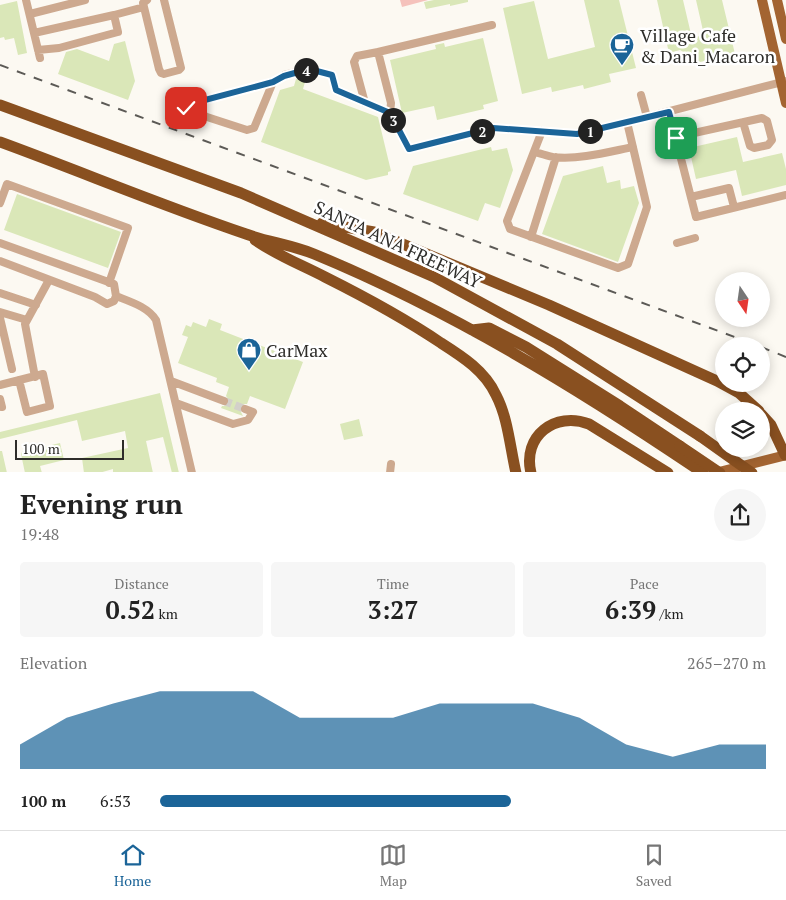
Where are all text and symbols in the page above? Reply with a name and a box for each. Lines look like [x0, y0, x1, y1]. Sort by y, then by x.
place label: Village Cafe & Dani_Macaron [640, 23, 775, 68]
cafe icon: Village Cafe & Dani_Macaron [609, 32, 635, 66]
pin: 4 [294, 58, 318, 82]
text: 4 [303, 61, 310, 80]
pin [165, 87, 207, 129]
icon: check [172, 94, 200, 122]
pin: 3 [380, 108, 406, 132]
text: 3 [390, 111, 397, 130]
pin [655, 117, 697, 159]
pin: 2 [470, 118, 494, 144]
pin: 1 [578, 118, 602, 144]
text: 2 [479, 122, 486, 141]
text: 1 [587, 122, 594, 141]
icon: arrive [662, 124, 690, 152]
street label: SANTA ANA FREEWAY [310, 195, 486, 294]
north arrow [715, 272, 770, 328]
map controls [715, 272, 770, 457]
shop icon: CarMax [236, 337, 262, 371]
button: locate [715, 337, 770, 392]
place label: CarMax [266, 338, 328, 362]
button: layers [715, 402, 770, 457]
scale bar [15, 438, 124, 461]
text: 100 m [22, 439, 60, 458]
text: Evening run [20, 485, 183, 522]
button: share [714, 489, 766, 541]
text: 19:48 [20, 523, 59, 545]
text: Distance [115, 574, 169, 593]
text: Time [377, 574, 409, 593]
text: Pace [630, 574, 659, 593]
text: 0.52 [105, 593, 155, 626]
text: 3:27 [368, 593, 418, 626]
text: 6:39 [605, 593, 656, 626]
text: km [155, 604, 178, 623]
text: /km [656, 604, 684, 623]
text: Elevation [20, 652, 87, 674]
text: 265–270 m [687, 652, 766, 674]
text: 100 m [20, 790, 66, 812]
text: 6:53 [100, 790, 131, 812]
tab: Home [114, 841, 151, 890]
tab: Map [379, 841, 407, 890]
tab: Saved [636, 841, 672, 890]

